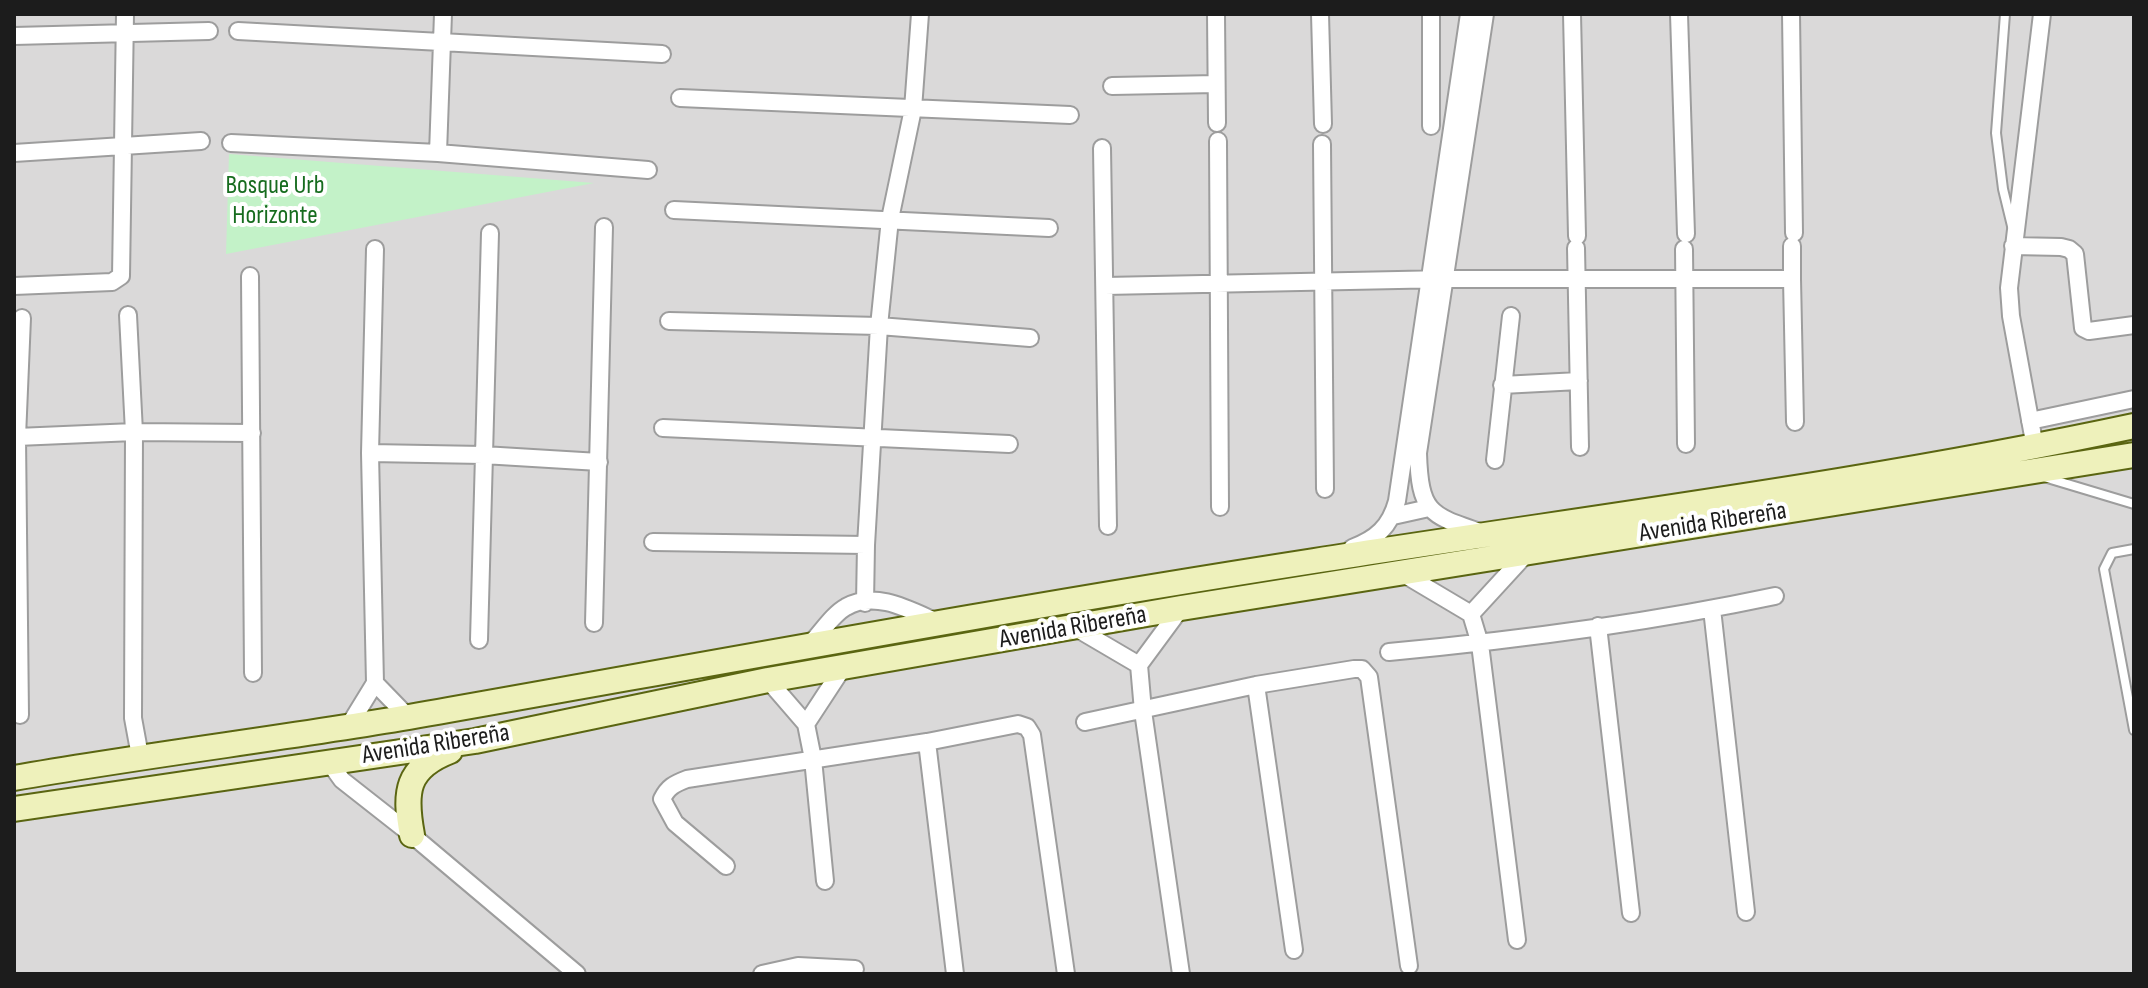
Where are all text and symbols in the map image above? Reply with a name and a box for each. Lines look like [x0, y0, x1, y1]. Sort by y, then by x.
park label: Bosque Urb Horizonte [225, 170, 325, 232]
street label: Avenida Ribereña [1637, 496, 1789, 550]
street label: Avenida Ribereña [997, 600, 1149, 656]
street label: Avenida Ribereña [360, 718, 512, 772]

